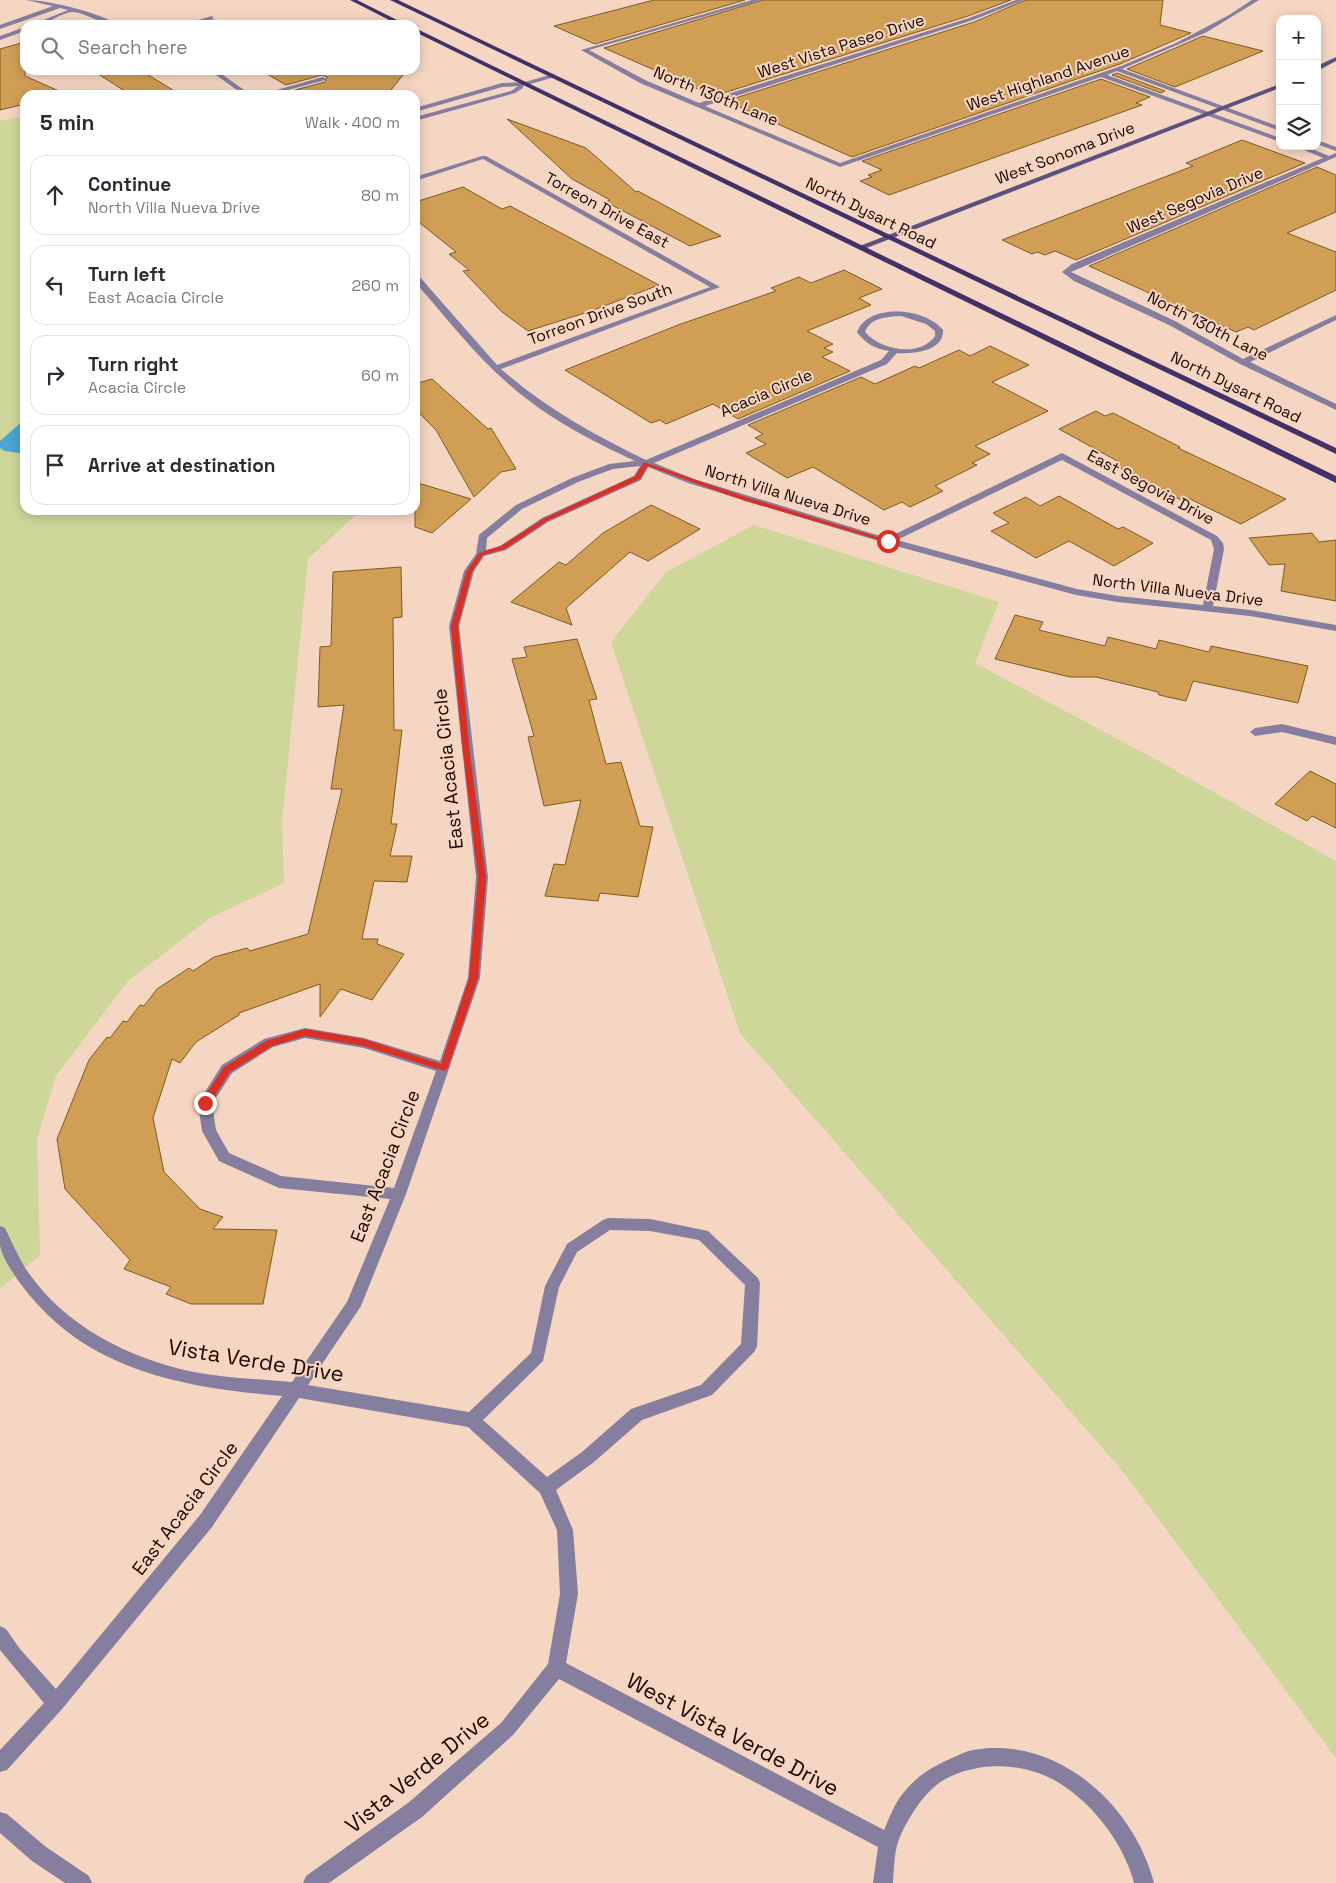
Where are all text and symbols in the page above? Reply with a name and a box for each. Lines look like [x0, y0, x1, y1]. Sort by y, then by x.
street label: West Vista Paseo Drive [755, 9, 927, 83]
map controls [1276, 15, 1321, 150]
button: + [1276, 15, 1321, 60]
search box [20, 20, 420, 75]
icon: search [38, 34, 66, 62]
text: Search here [78, 35, 188, 60]
street label: West Highland Avenue [964, 40, 1132, 116]
button: − [1276, 60, 1321, 105]
street label: North 130th Lane [650, 61, 782, 131]
button: layers [1276, 105, 1321, 150]
text: 5 min [40, 109, 94, 136]
text: Walk · 400 m [305, 112, 400, 133]
street label: West Sonoma Drive [992, 117, 1138, 189]
street label: West Segovia Drive [1124, 162, 1266, 238]
street label: Torreon Drive East [541, 167, 673, 253]
text: Continue [88, 172, 171, 197]
street label: North Dysart Road [802, 172, 940, 254]
icon: ahead [41, 181, 69, 209]
text: 80 m [361, 185, 399, 206]
text: North Villa Nueva Drive [88, 197, 260, 218]
text: Turn left [88, 262, 166, 287]
icon: left [41, 271, 69, 299]
text: 260 m [351, 275, 399, 296]
street label: Torreon Drive South [525, 278, 675, 350]
street label: North 130th Lane [1144, 286, 1272, 366]
text: East Acacia Circle [88, 287, 224, 308]
street label: North Dysart Road [1167, 346, 1305, 428]
text: Turn right [88, 352, 178, 377]
icon: right [41, 361, 69, 389]
street label: Acacia Circle [717, 364, 815, 422]
text: 60 m [361, 365, 399, 386]
text: Acacia Circle [88, 377, 186, 398]
street label: East Segovia Drive [1084, 445, 1218, 529]
icon: arrive [41, 451, 69, 479]
text: Arrive at destination [88, 453, 276, 478]
street label: North Villa Nueva Drive [703, 460, 873, 530]
route start [877, 530, 900, 553]
street label: North Villa Nueva Drive [1091, 569, 1265, 611]
street label: East Acacia Circle [427, 687, 469, 851]
street label: East Acacia Circle [344, 1086, 426, 1246]
route end [194, 1092, 217, 1115]
street label: Vista Verde Drive [166, 1332, 346, 1388]
street label: East Acacia Circle [126, 1436, 244, 1580]
street label: West Vista Verde Drive [622, 1666, 844, 1802]
street label: Vista Verde Drive [339, 1705, 495, 1839]

